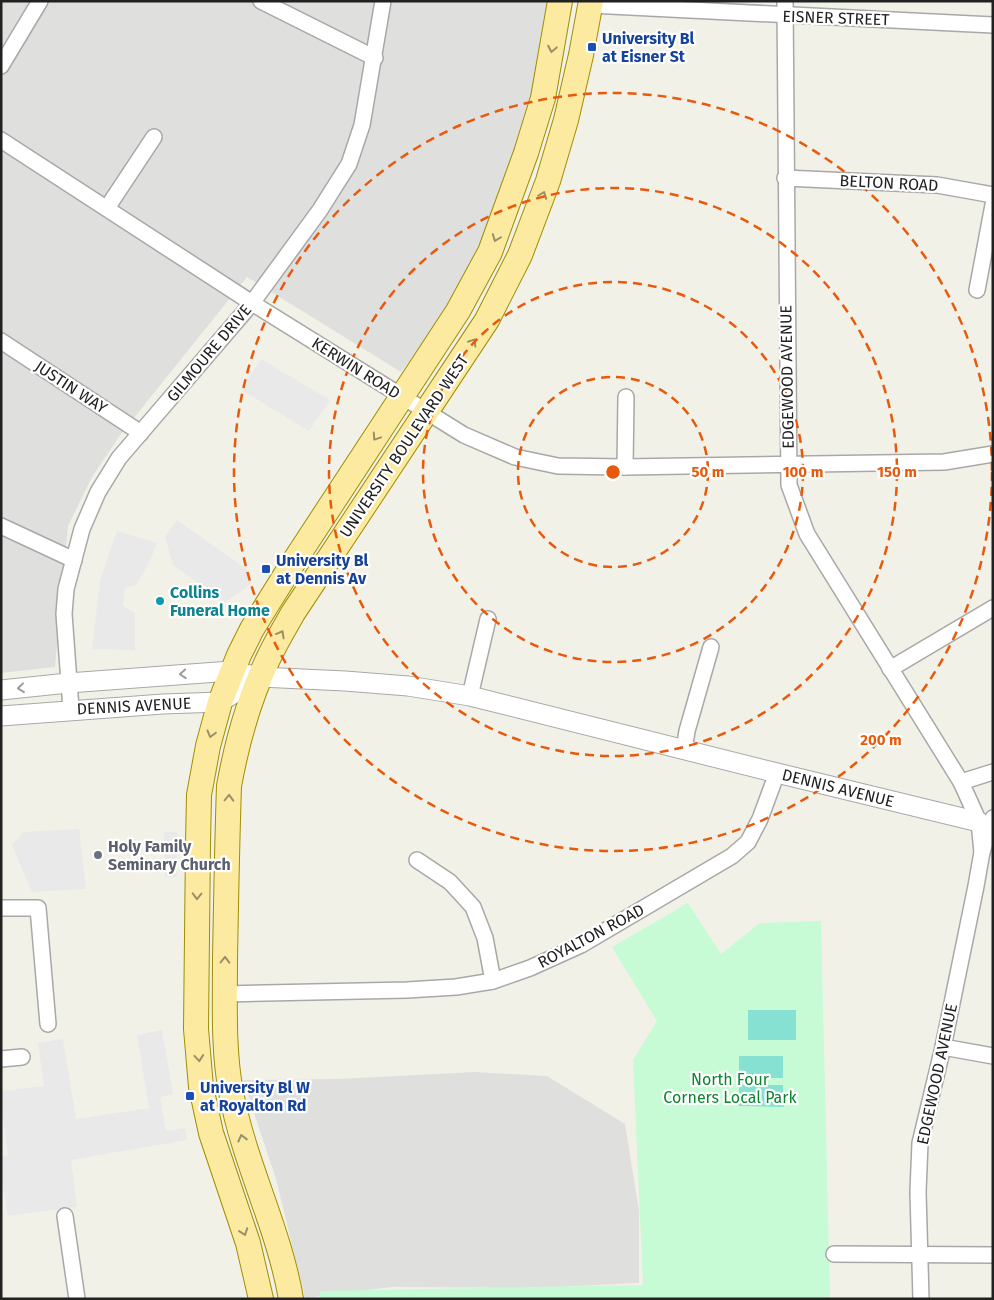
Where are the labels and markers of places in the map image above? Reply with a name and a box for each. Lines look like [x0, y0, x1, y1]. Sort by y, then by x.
place label: University Bl at Eisner St [602, 29, 695, 66]
marker: University Bl at Eisner St [586, 41, 598, 53]
centre of rings [604, 463, 622, 481]
place label: University Bl at Dennis Av [276, 551, 369, 588]
marker: University Bl at Dennis Av [260, 563, 272, 575]
place label: Collins Funeral Home [170, 583, 270, 620]
marker: Collins Funeral Home [154, 595, 166, 607]
place label: Holy Family Seminary Church [108, 837, 231, 874]
marker: Holy Family Seminary Church [92, 849, 104, 861]
place label: University Bl W at Royalton Rd [200, 1078, 310, 1115]
marker: University Bl W at Royalton Rd [184, 1090, 196, 1102]

